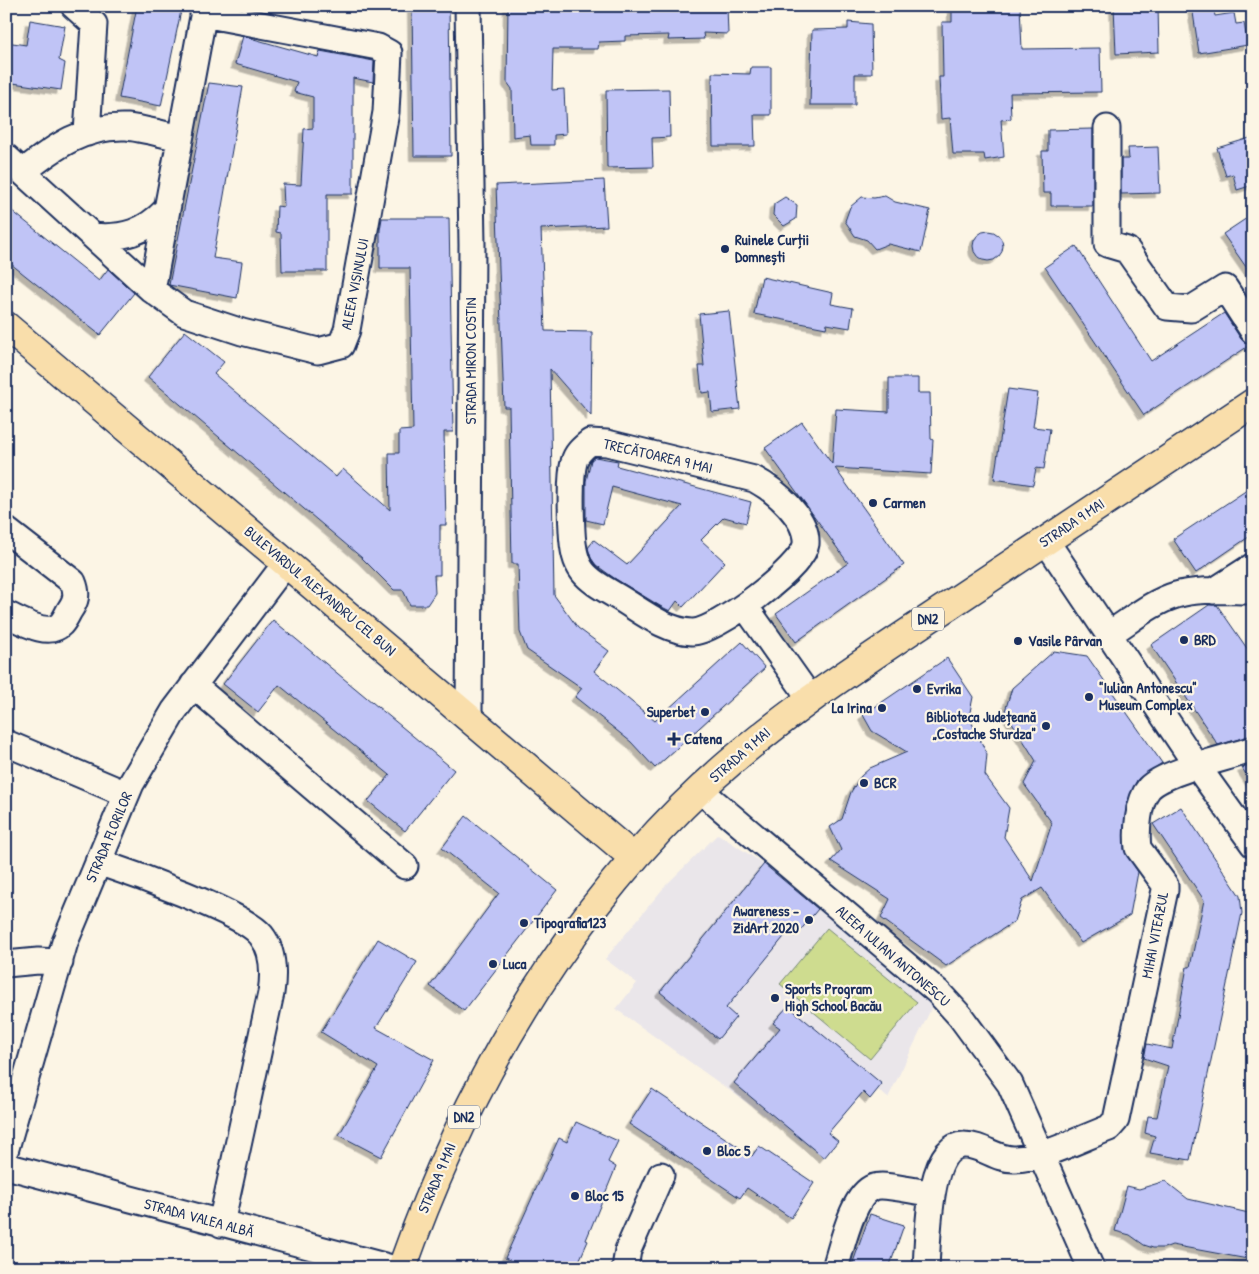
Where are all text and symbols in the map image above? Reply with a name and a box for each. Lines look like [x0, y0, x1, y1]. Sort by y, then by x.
place label: Ruinele Curții Domnești [735, 229, 809, 267]
street label: ALEEA VIȘINULUI [335, 236, 374, 332]
marker: Ruinele Curții Domnești [719, 243, 731, 255]
street label: STRADA MIRON COSTIN [460, 298, 481, 424]
street label: TRECĂTOAREA 9 MAI [601, 433, 715, 478]
place label: Carmen [883, 492, 926, 513]
street label: STRADA 9 MAI [1035, 493, 1109, 552]
marker: Carmen [867, 497, 879, 509]
street label: BULEVARDUL ALEXANDRU CEL BUN [240, 521, 401, 660]
road number: DN2 [912, 608, 944, 630]
place label: BRD [1194, 629, 1216, 650]
place label: Vasile Pârvan [1028, 630, 1103, 651]
marker: BRD [1178, 634, 1190, 646]
marker: Vasile Pârvan [1012, 635, 1024, 647]
place label: "Iulian Antonescu" Museum Complex [1099, 677, 1197, 716]
place label: Evrika [927, 678, 961, 699]
marker: Evrika [911, 683, 923, 695]
marker: "Iulian Antonescu" Museum Complex [1083, 691, 1095, 703]
place label: La Irina [832, 697, 872, 718]
place label: Superbet [647, 701, 696, 723]
marker: La Irina [876, 702, 888, 714]
marker: Superbet [699, 706, 711, 718]
place label: Biblioteca Județeană „Costache Sturdza" [926, 706, 1036, 744]
marker: Biblioteca Județeană „Costache Sturdza" [1040, 720, 1052, 732]
street label: STRADA 9 MAI [705, 722, 775, 787]
place label: Catena [684, 728, 722, 749]
marker: Catena [668, 733, 680, 745]
place label: BCR [874, 772, 897, 793]
marker: BCR [858, 777, 870, 789]
street label: STRADA FLORILOR [80, 788, 137, 885]
street label: MIHAI VITEAZUL [1136, 889, 1173, 980]
place label: Awareness - ZidArt 2020 [733, 900, 799, 938]
street label: ALEEA IULIAN ANTONESCU [832, 900, 955, 1011]
place label: Tipografia123 [533, 912, 607, 934]
marker: Awareness - ZidArt 2020 [803, 914, 815, 926]
marker: Tipografia123 [518, 917, 530, 929]
place label: Luca [503, 953, 526, 974]
marker: Luca [487, 958, 499, 970]
place label: Sports Program High School Bacău [785, 978, 883, 1017]
marker: Sports Program High School Bacău [769, 992, 781, 1004]
road number: DN2 [448, 1106, 480, 1128]
street label: STRADA 9 MAI [412, 1139, 461, 1216]
place label: Bloc 5 [717, 1140, 751, 1161]
marker: Bloc 5 [701, 1145, 713, 1157]
place label: Bloc 15 [585, 1185, 624, 1206]
marker: Bloc 15 [569, 1190, 581, 1202]
street label: STRADA VALEA ALBĂ [142, 1193, 257, 1242]

